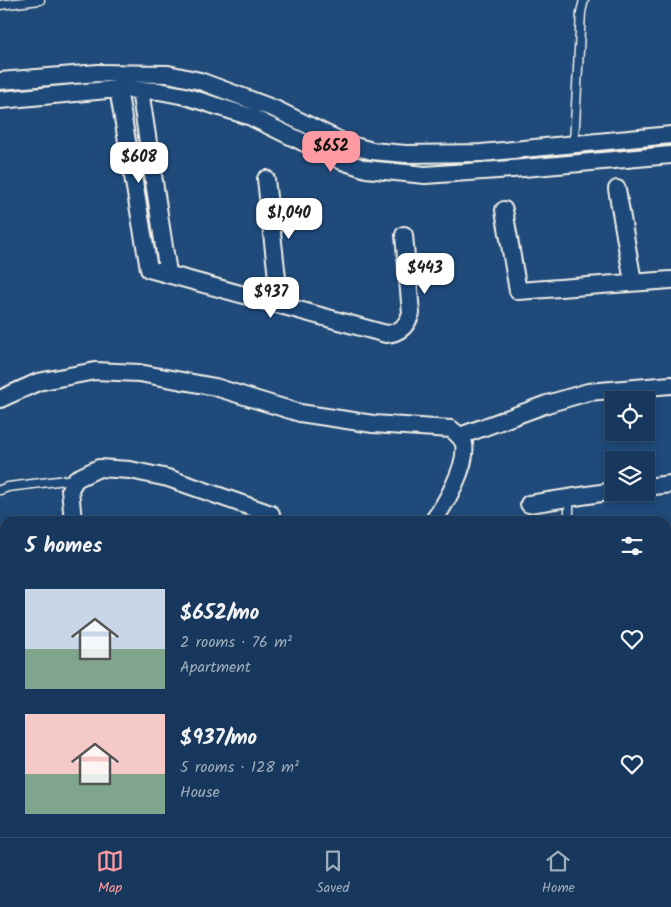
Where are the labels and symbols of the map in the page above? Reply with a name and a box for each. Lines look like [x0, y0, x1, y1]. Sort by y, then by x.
pin: $652 [301, 130, 361, 173]
pin: $608 [109, 142, 169, 184]
pin: $1,040 [248, 198, 330, 240]
pin: $443 [395, 252, 455, 295]
pin: $937 [241, 276, 301, 319]

